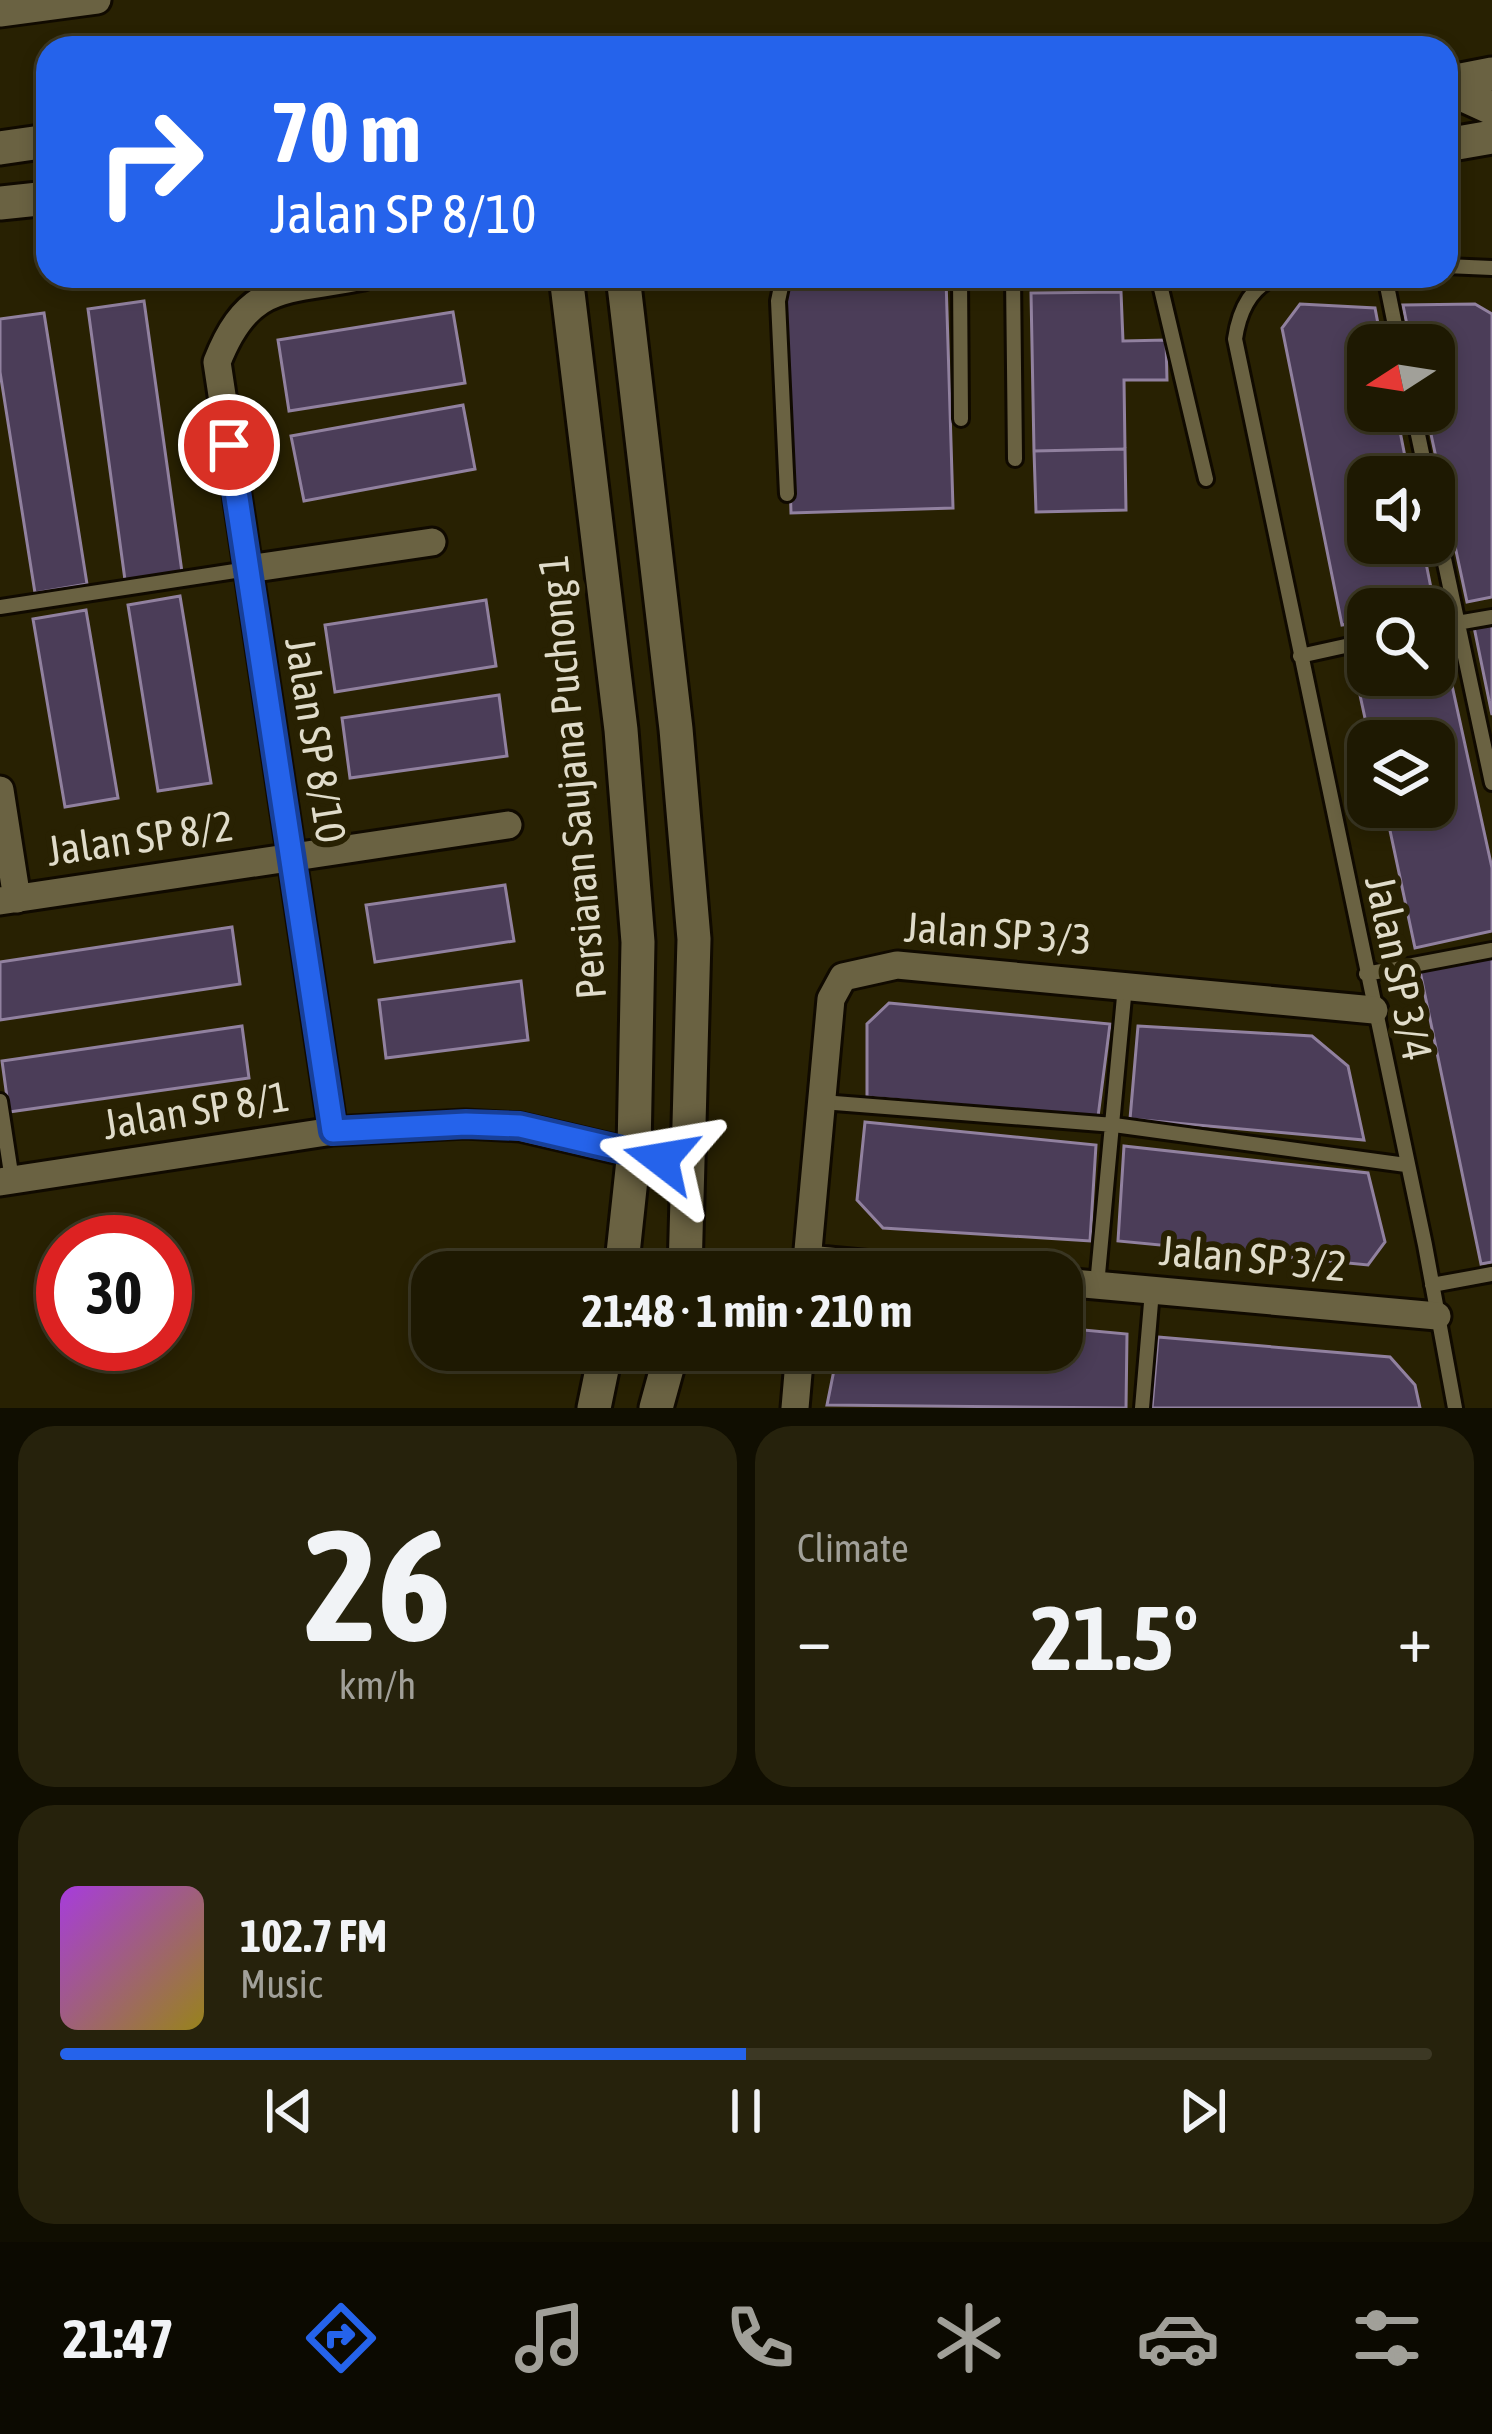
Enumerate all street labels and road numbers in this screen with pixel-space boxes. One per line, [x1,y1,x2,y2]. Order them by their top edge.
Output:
street label: Persiaran Saujana Puchong 1 [529,553,615,1001]
street label: Jalan SP 8/10 [276,634,356,846]
street label: Jalan SP 8/2 [44,801,236,875]
street label: Jalan SP 3/4 [1356,871,1442,1065]
street label: Jalan SP 3/3 [903,903,1093,963]
street label: Jalan SP 8/1 [100,1072,292,1148]
street label: Jalan SP 3/2 [1158,1226,1348,1290]

